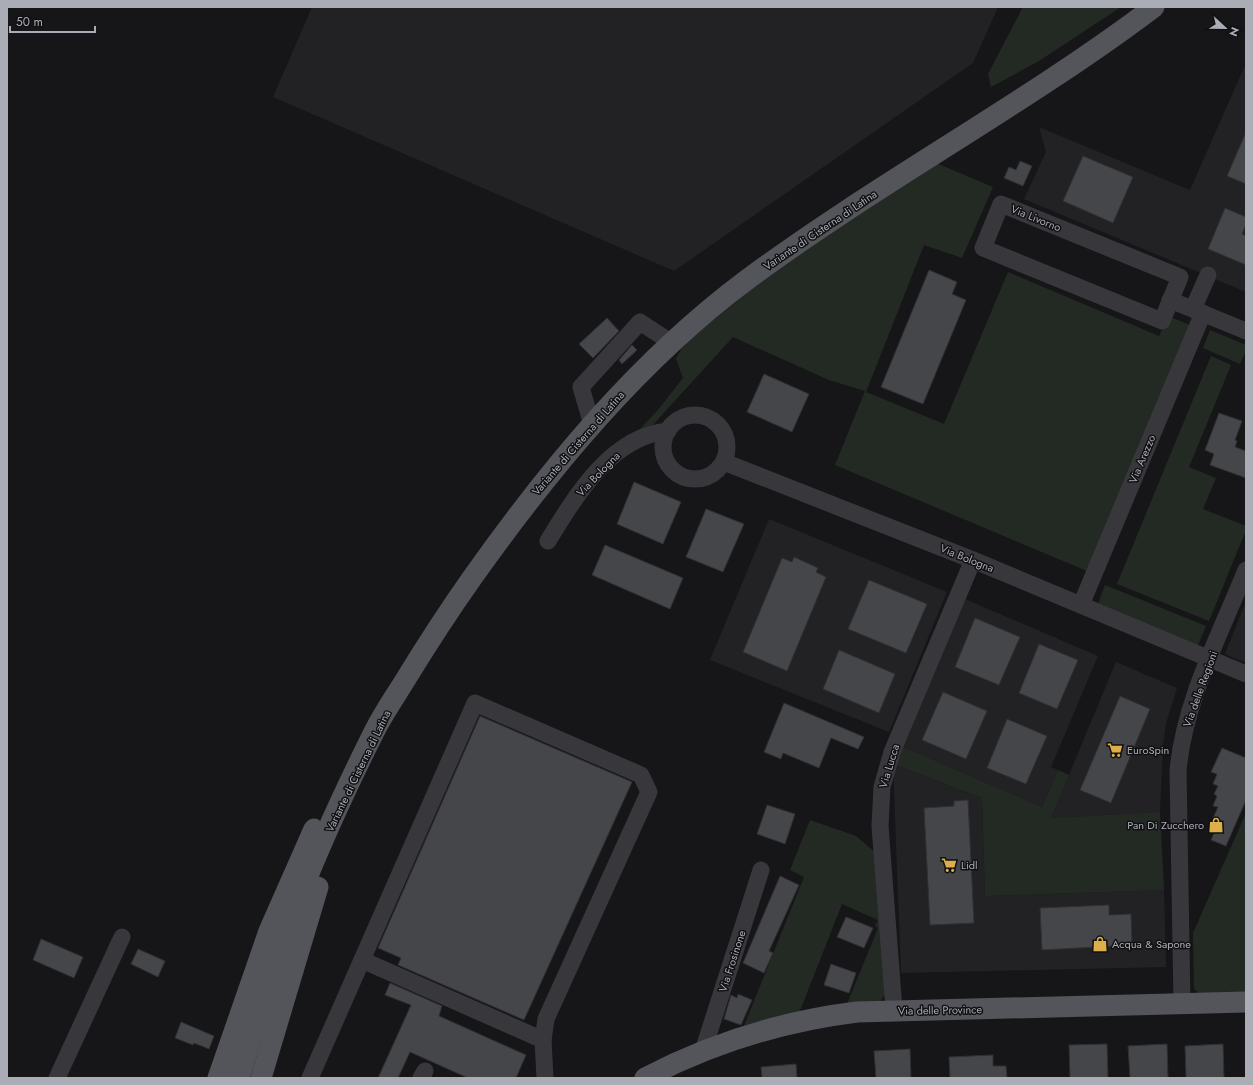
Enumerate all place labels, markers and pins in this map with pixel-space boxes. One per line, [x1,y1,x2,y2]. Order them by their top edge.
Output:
supermarket icon: EuroSpin [1106,741,1124,759]
place label: EuroSpin [1127,742,1169,758]
shop icon: Pan Di Zucchero [1207,816,1225,834]
place label: Pan Di Zucchero [1127,817,1204,833]
supermarket icon: Lidl [940,856,958,874]
place label: Lidl [961,857,978,873]
shop icon: Acqua & Sapone [1091,935,1109,953]
place label: Acqua & Sapone [1112,936,1191,952]

